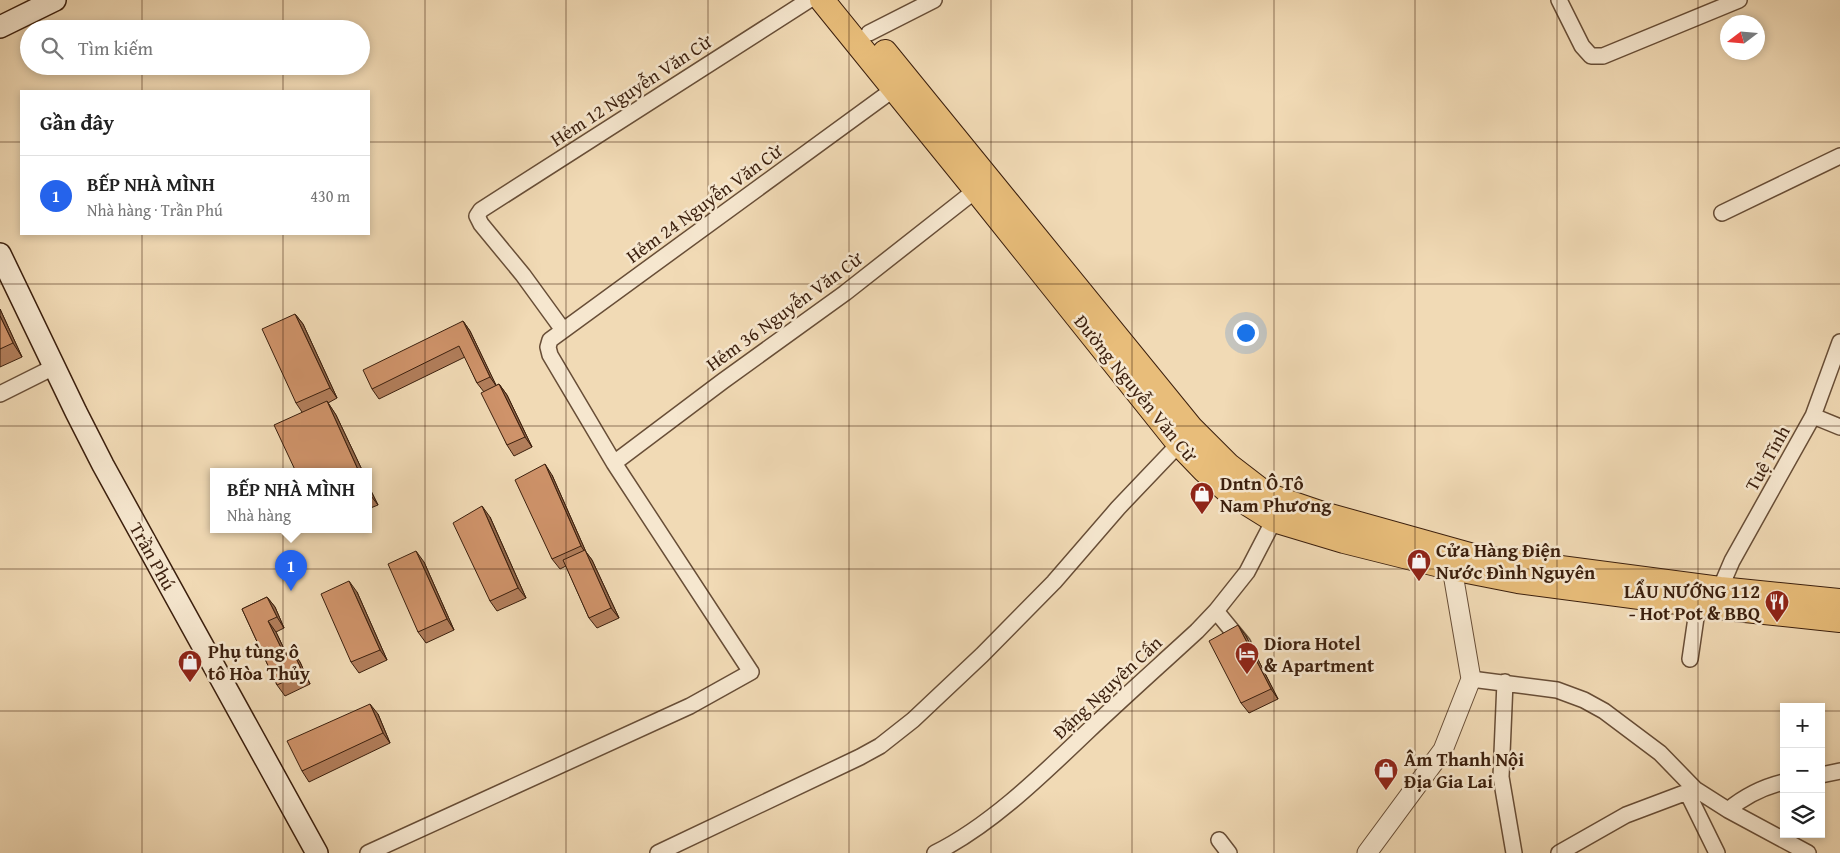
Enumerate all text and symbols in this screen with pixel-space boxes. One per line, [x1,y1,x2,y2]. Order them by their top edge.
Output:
north arrow [1720,15,1765,60]
search box [20,20,370,75]
street label: Hẻm 12 Nguyễn Văn Cừ [545,27,718,153]
icon: search [38,34,66,62]
text: Tìm kiếm [78,34,153,62]
text: Gần đây [40,107,114,138]
street label: Hẻm 24 Nguyễn Văn Cừ [620,136,789,270]
text: BẾP NHÀ MÌNH [87,170,215,198]
text: 1 [52,184,60,208]
text: 430 m [310,184,350,208]
text: Nhà hàng · Trần Phú [87,198,223,222]
street label: Hẻm 36 Nguyễn Văn Cừ [700,244,869,378]
street label: Đường Nguyễn Văn Cừ [1068,308,1205,468]
your location [1233,320,1259,346]
street label: Tuệ Tĩnh [1737,420,1797,496]
popup [210,468,372,533]
place label: Dntn Ô Tô Nam Phương [1220,469,1332,519]
text: BẾP NHÀ MÌNH [227,475,355,503]
shop icon: Dntn Ô Tô Nam Phương [1189,481,1215,515]
text: Nhà hàng [227,503,291,527]
street label: Trần Phú [123,517,183,596]
place label: Cửa Hàng Điện Nước Đình Nguyên [1436,536,1596,586]
shop icon: Cửa Hàng Điện Nước Đình Nguyên [1406,548,1432,582]
pin: 1 [275,550,307,591]
place label: LẨU NƯỚNG 112 - Hot Pot & BBQ [1624,577,1762,627]
restaurant icon: LẨU NƯỚNG 112 - Hot Pot & BBQ [1764,589,1790,623]
street label: Đặng Nguyên Cẩn [1046,629,1168,745]
place label: Diora Hotel & Apartment [1264,629,1375,679]
place label: Phụ tùng ô tô Hòa Thủy [208,637,310,687]
hotel icon: Diora Hotel & Apartment [1234,641,1260,675]
shop icon: Phụ tùng ô tô Hòa Thủy [177,649,203,683]
map controls [1780,703,1825,838]
button: + [1780,703,1825,748]
place label: Âm Thanh Nội Địa Gia Lai [1404,745,1524,795]
button: − [1780,748,1825,793]
shop icon: Âm Thanh Nội Địa Gia Lai [1373,757,1399,791]
button: layers [1780,793,1825,838]

